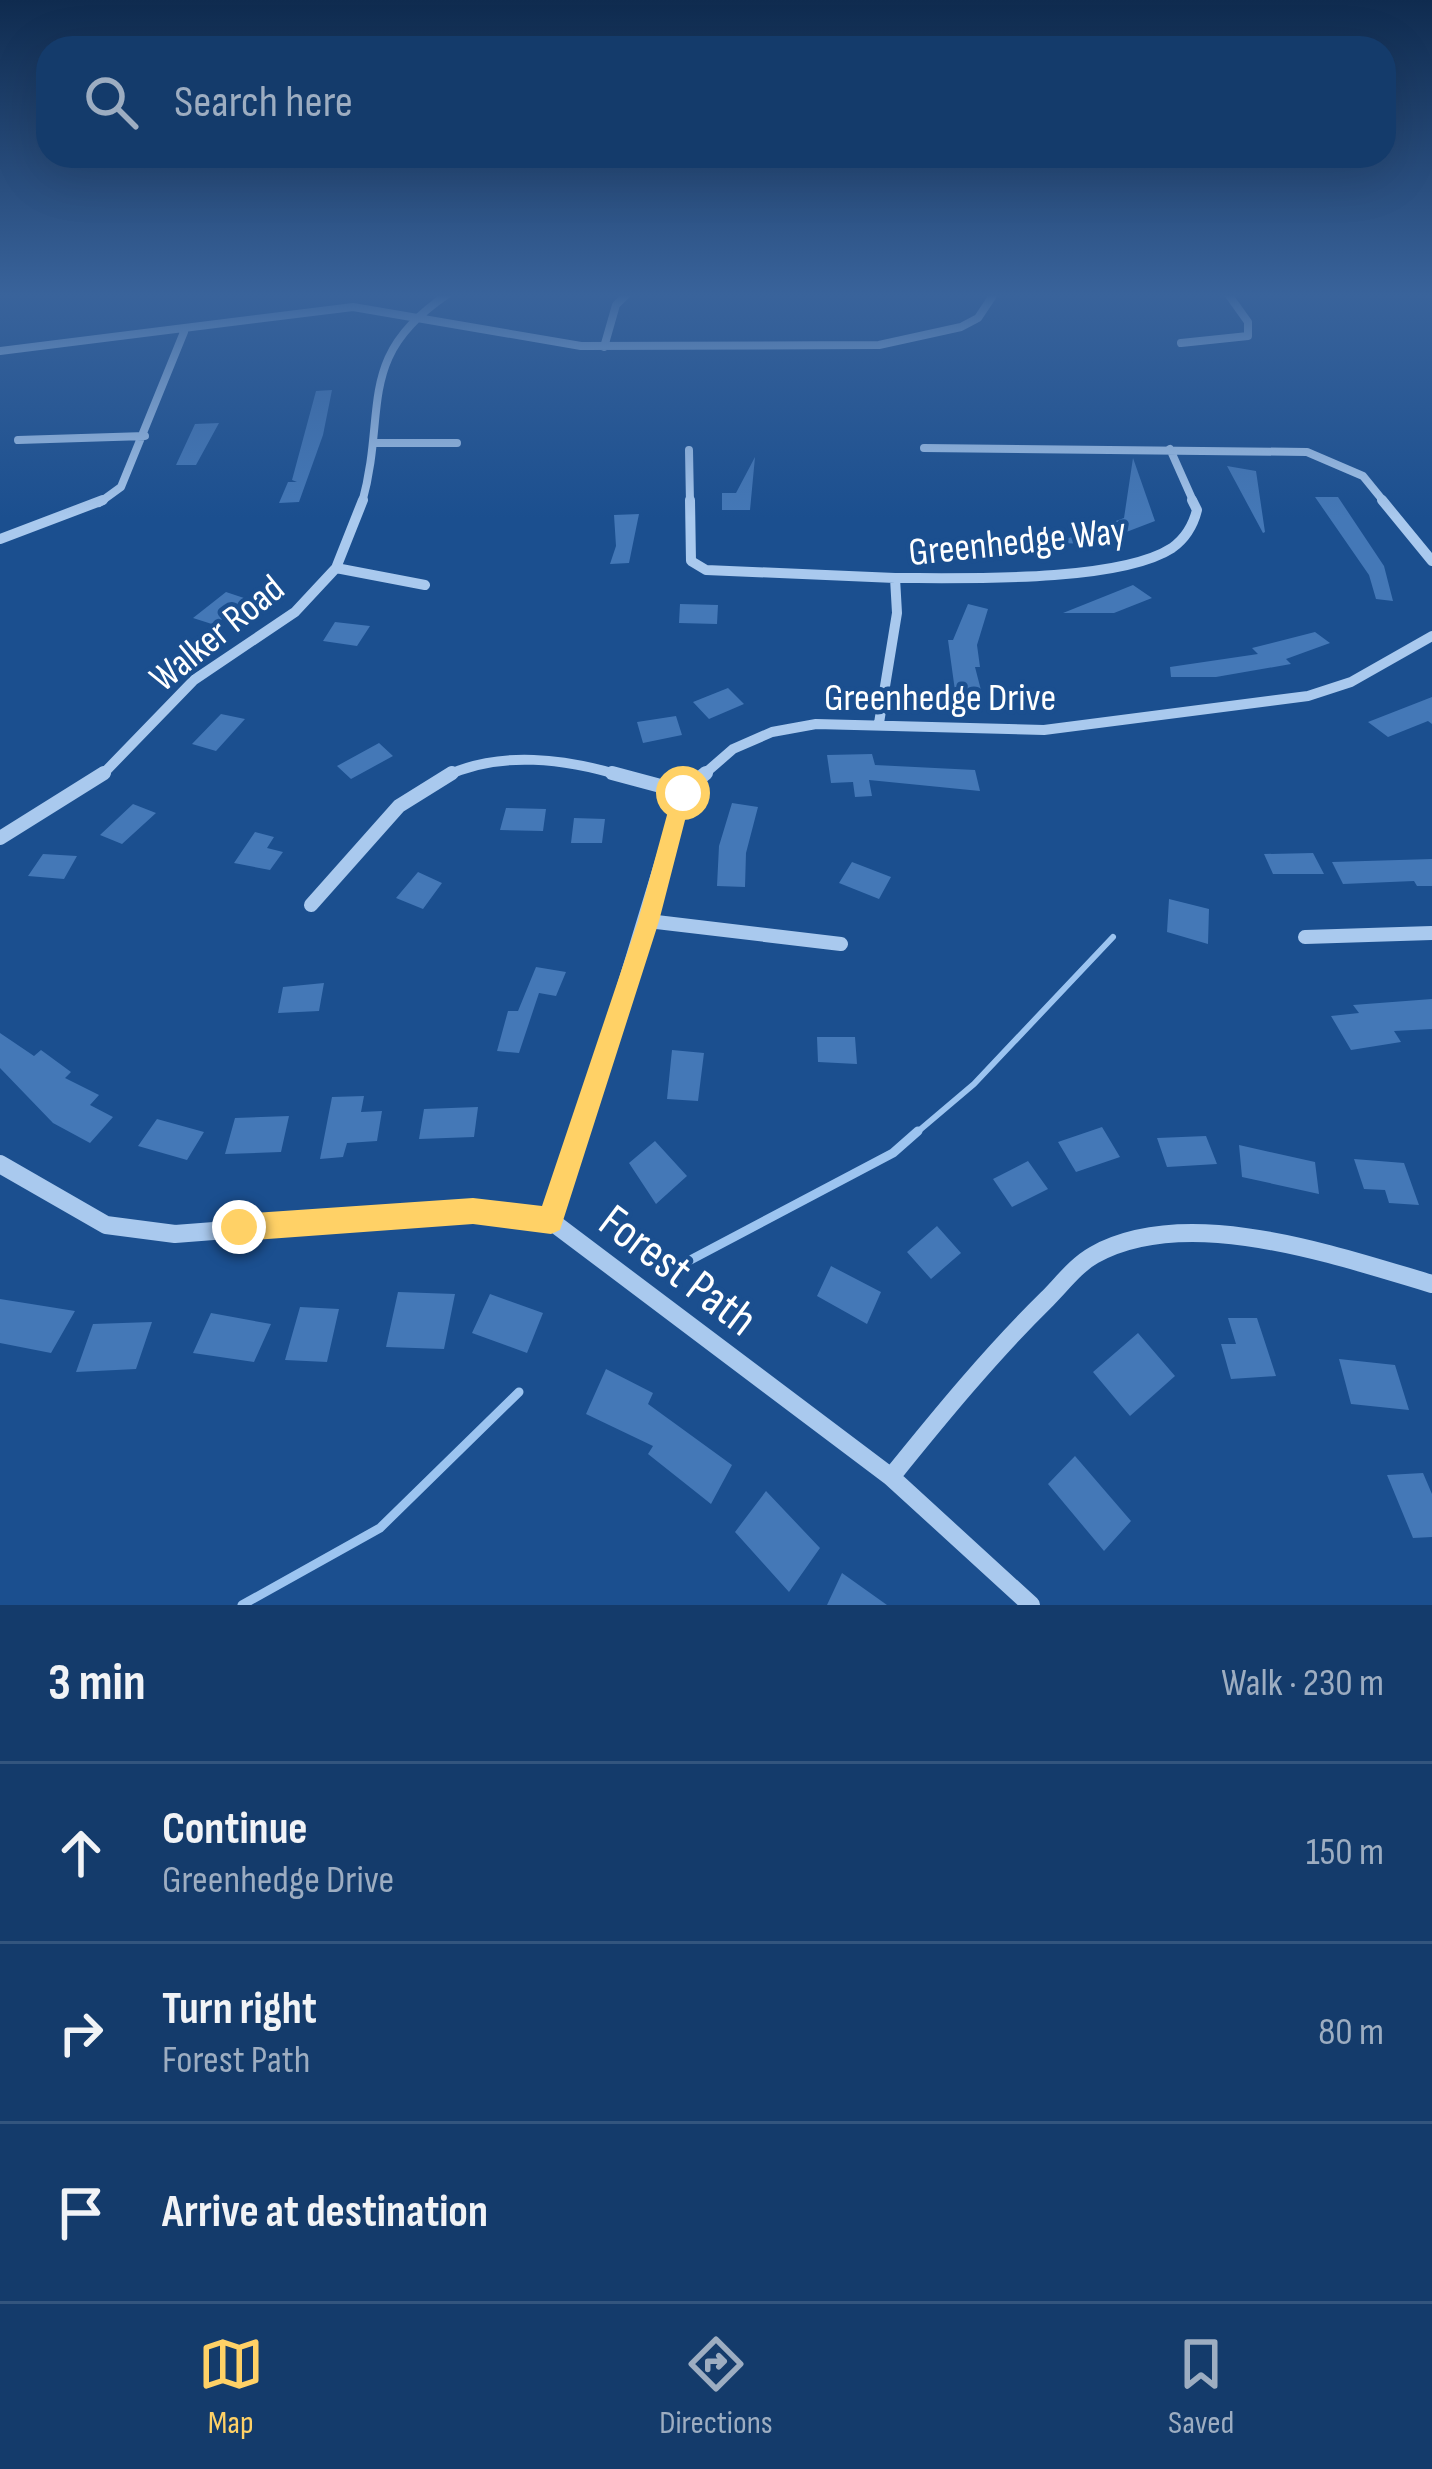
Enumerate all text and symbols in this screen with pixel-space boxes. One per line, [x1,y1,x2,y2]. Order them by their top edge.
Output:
search box [36,36,1396,168]
icon: search [78,69,144,135]
text: Search here [174,75,353,130]
street label: Greenhedge Way [906,508,1128,577]
street label: Walker Road [141,566,294,702]
street label: Greenhedge Drive [824,675,1056,722]
route start [656,766,710,820]
street label: Forest Path [587,1193,768,1349]
route end [212,1200,266,1254]
text: 3 min [48,1653,146,1714]
text: Walk · 230 m [1221,1660,1384,1707]
text: Continue [162,1802,308,1857]
icon: ahead [48,1820,114,1886]
text: 150 m [1306,1829,1384,1876]
text: Greenhedge Drive [162,1857,394,1904]
text: Turn right [162,1982,317,2037]
icon: right [48,2000,114,2066]
text: 80 m [1318,2009,1384,2056]
text: Forest Path [162,2037,310,2084]
icon: arrive [48,2180,114,2246]
text: Arrive at destination [162,2185,488,2240]
tab: Map [198,2331,264,2443]
tab: Directions [659,2331,773,2443]
tab: Saved [1168,2331,1234,2443]

